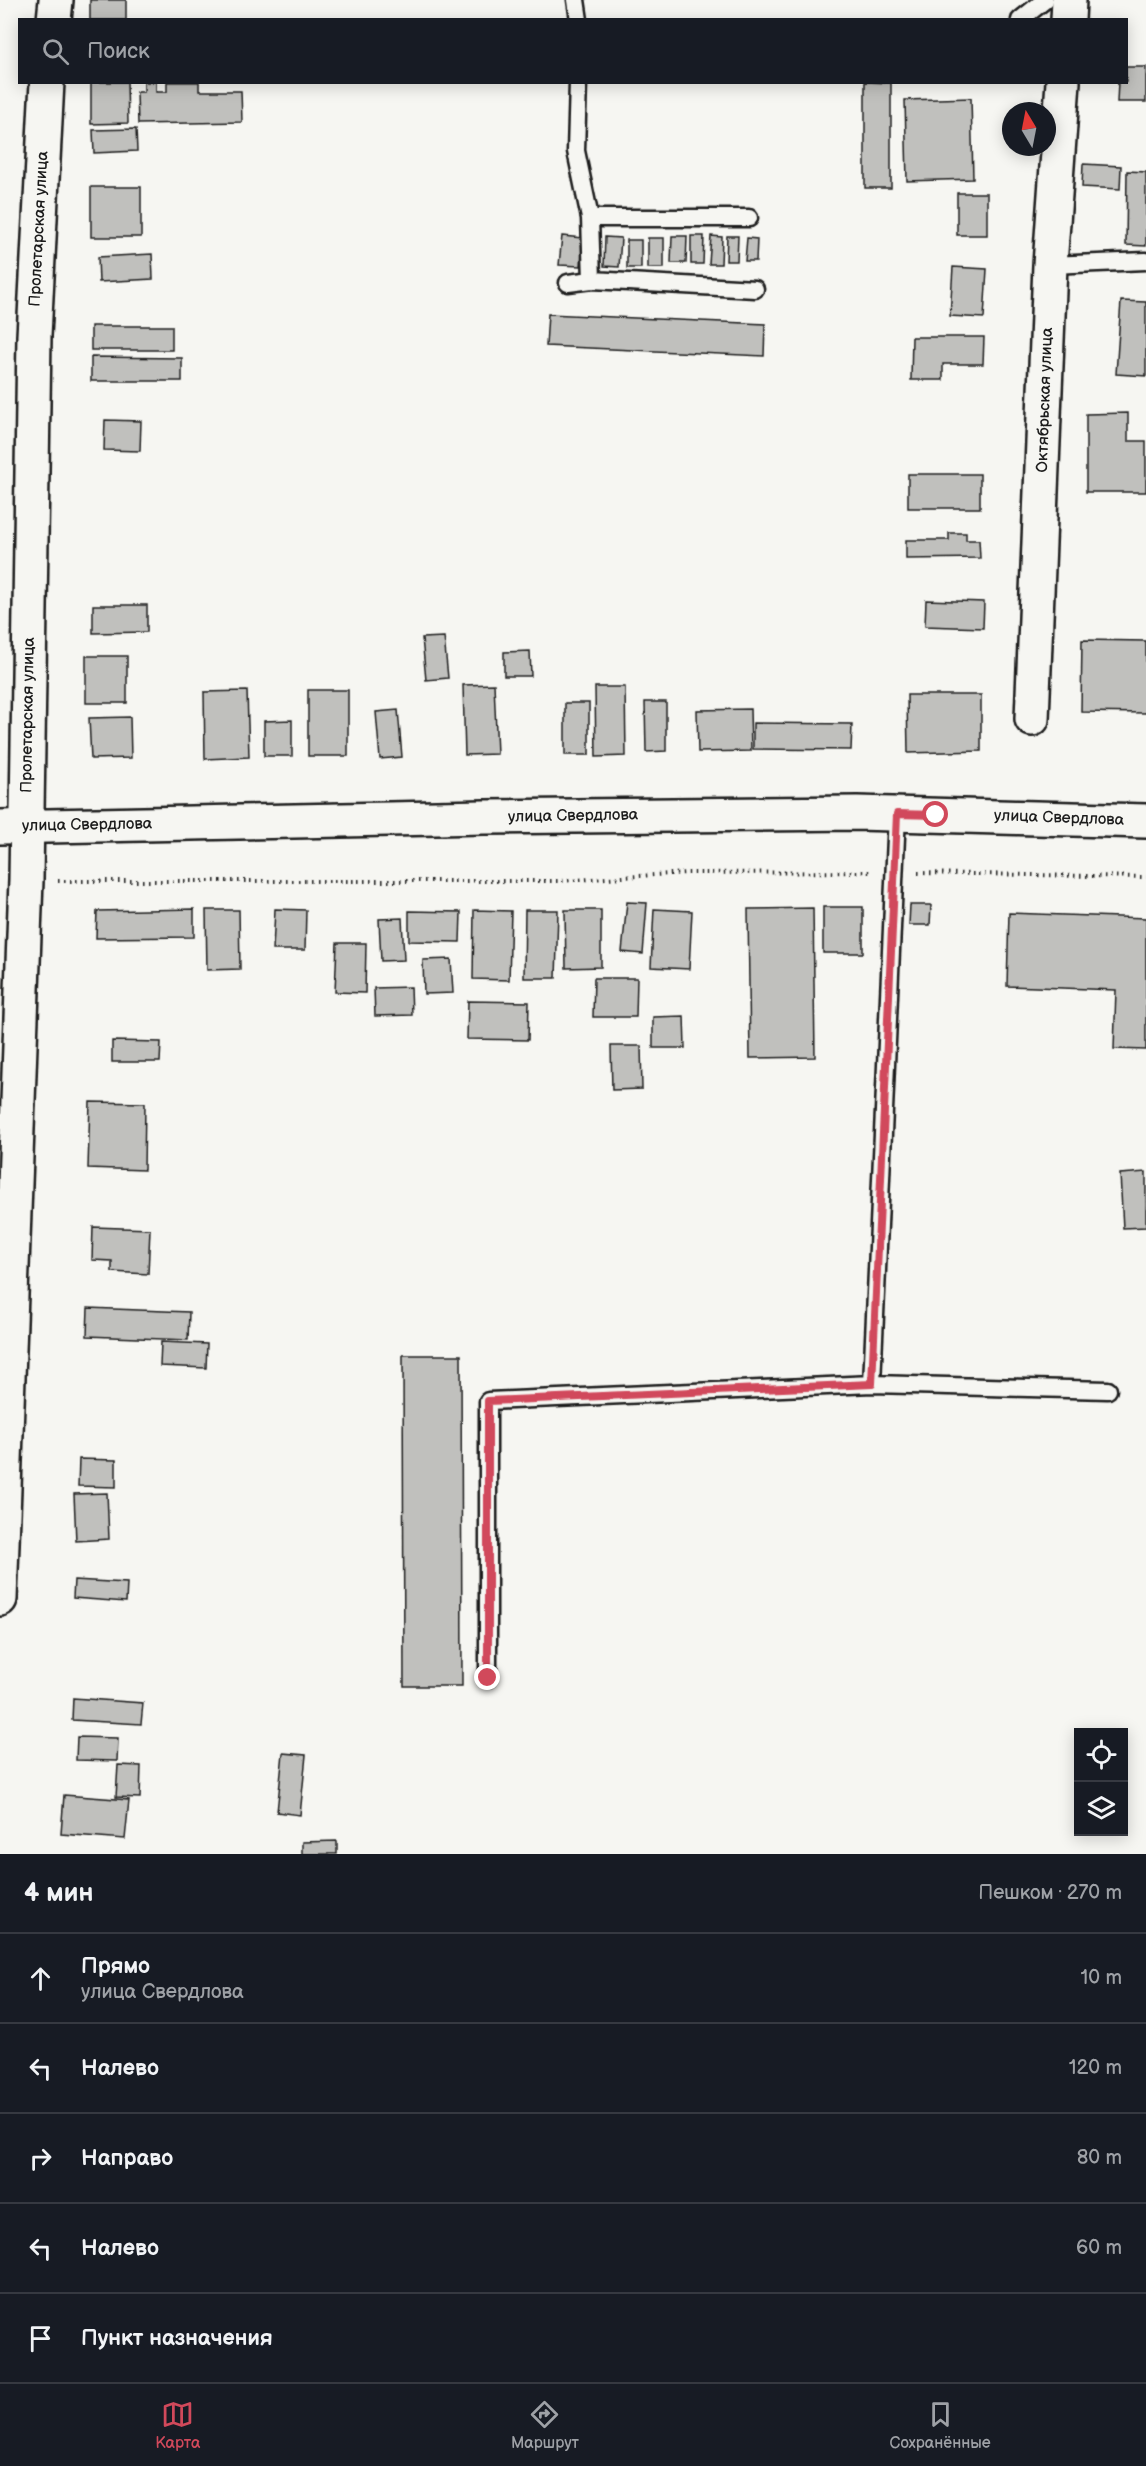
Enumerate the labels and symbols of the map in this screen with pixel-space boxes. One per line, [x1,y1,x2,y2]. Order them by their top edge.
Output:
north arrow [1002,102,1056,156]
street label: Пролетарская улица [25,150,53,307]
street label: Октябрьская улица [1033,327,1057,473]
street label: Пролетарская улица [17,636,39,793]
route start [922,801,948,827]
street label: улица Свердлова [508,805,639,827]
street label: улица Свердлова [994,806,1125,830]
street label: улица Свердлова [22,814,153,836]
route end [474,1664,500,1690]

